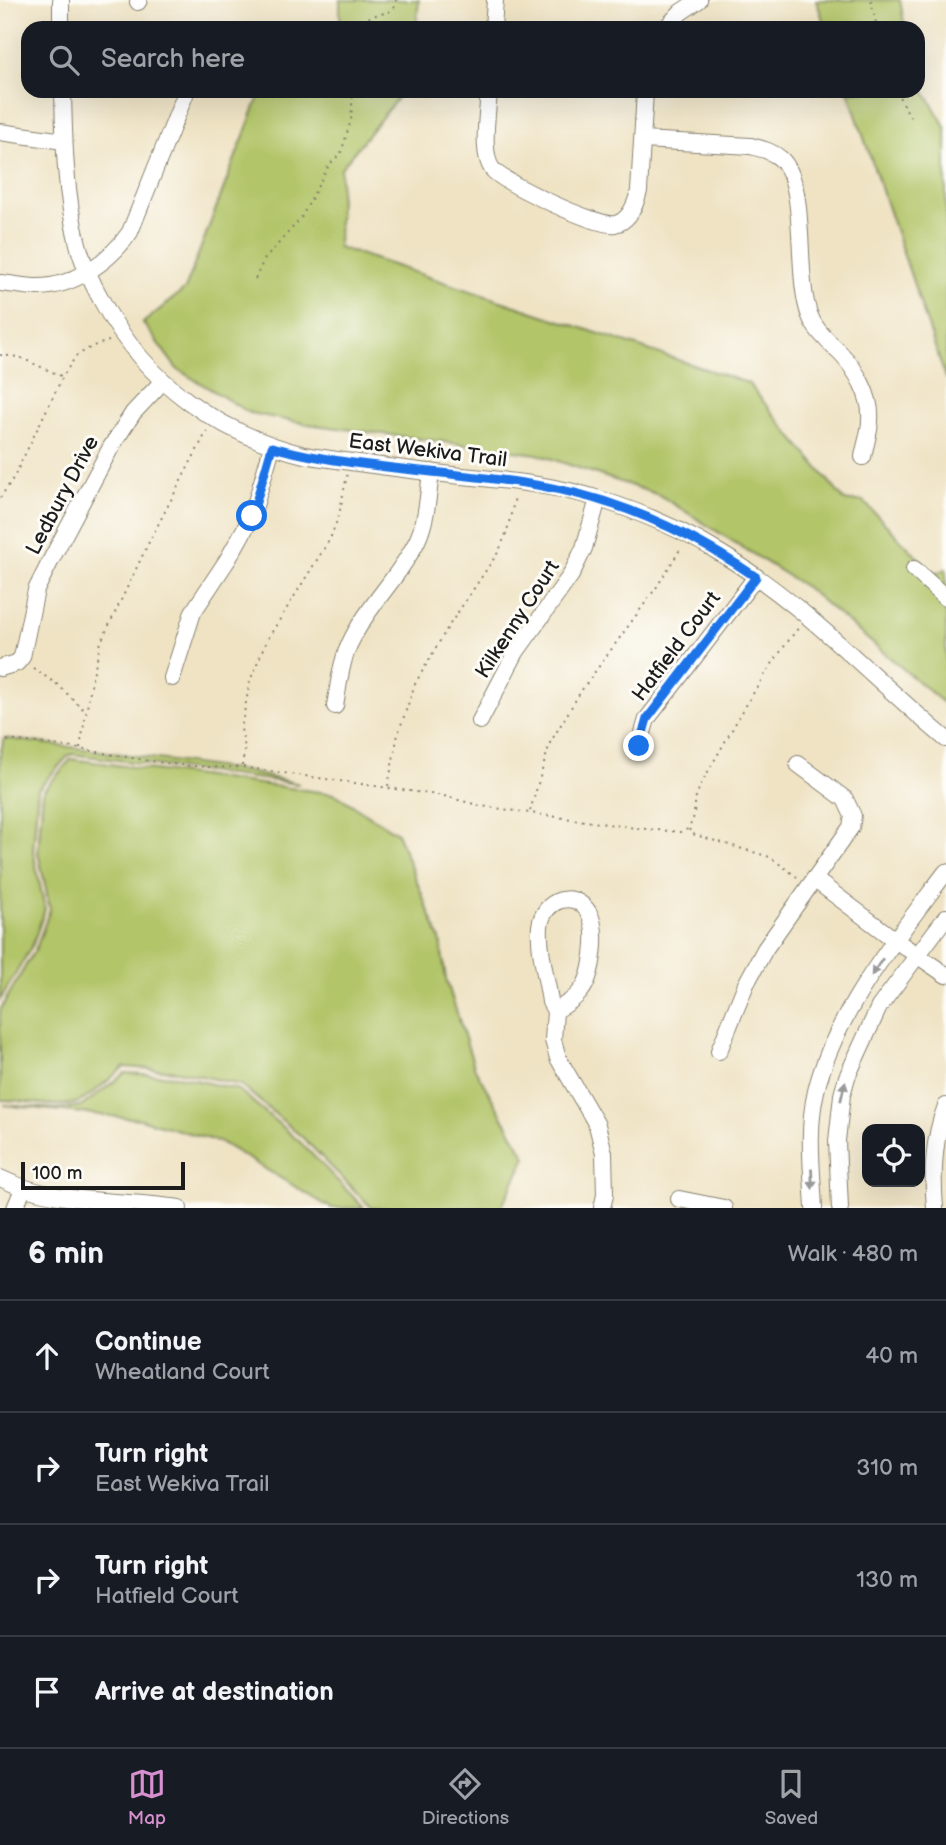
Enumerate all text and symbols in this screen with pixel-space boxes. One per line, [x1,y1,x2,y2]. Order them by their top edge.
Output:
search box [21,21,925,98]
icon: search [45,41,83,79]
text: Search here [101,44,245,75]
street label: East Wekiva Trail [347,428,509,473]
street label: Ledbury Drive [21,432,104,559]
route start [236,500,267,531]
street label: Kilkenny Court [470,555,565,683]
street label: Hatfield Court [627,586,726,706]
route end [623,730,654,761]
one-way arrow [871,957,884,976]
one-way arrow [838,1080,849,1102]
map controls [862,1124,925,1187]
button: locate [862,1124,925,1187]
scale bar [21,1159,186,1191]
text: 100 m [32,1162,83,1185]
one-way arrow [807,1168,818,1190]
text: 6 min [28,1236,104,1272]
text: Walk · 480 m [788,1240,918,1268]
text: Continue [95,1327,202,1358]
icon: ahead [28,1337,66,1375]
text: 40 m [865,1342,918,1370]
text: Wheatland Court [95,1358,270,1386]
text: Turn right [95,1439,208,1470]
icon: right [28,1449,66,1487]
text: 310 m [856,1454,918,1482]
text: East Wekiva Trail [95,1470,269,1498]
text: Turn right [95,1551,208,1582]
icon: right [28,1561,66,1599]
text: 130 m [856,1566,918,1594]
text: Hatfield Court [95,1582,239,1610]
icon: arrive [28,1673,66,1711]
text: Arrive at destination [95,1677,334,1708]
tab: Map [128,1765,166,1830]
tab: Directions [422,1765,509,1830]
tab: Saved [765,1765,818,1830]

